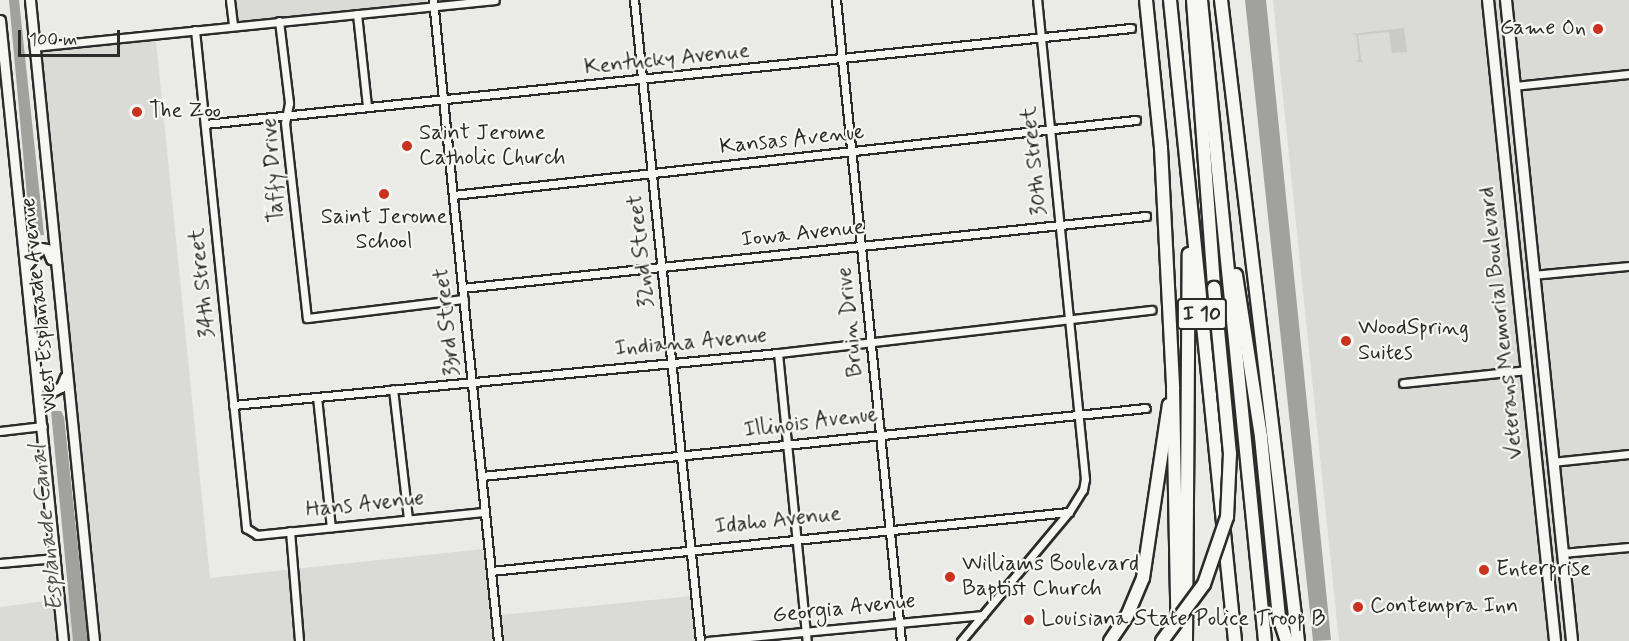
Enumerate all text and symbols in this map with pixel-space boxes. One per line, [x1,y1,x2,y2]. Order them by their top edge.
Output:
place label: Game On [1498,16,1586,42]
scale bar [21,18,123,56]
marker: Game On [1591,22,1605,36]
text: 100 m [29,28,77,52]
street label: Kentucky Avenue [583,38,751,82]
place label: The Zoo [149,99,223,125]
marker: The Zoo [130,105,144,119]
street label: 30th Street [1016,105,1054,217]
street label: Taffy Drive [257,117,291,223]
street label: Kansas Avenue [719,119,865,161]
place label: Saint Jerome Catholic Church [419,120,571,172]
marker: Saint Jerome Catholic Church [400,139,414,153]
street label: Veterans Memorial Boulevard [1474,184,1530,462]
marker: Saint Jerome School [377,187,391,201]
street label: 32nd Street [623,194,661,308]
street label: West Esplanade Avenue [15,195,65,415]
place label: Saint Jerome School [321,204,447,255]
street label: Iowa Avenue [740,214,866,254]
street label: 34th Street [184,227,222,339]
street label: Bruin Drive [832,266,870,378]
street label: 33rd Street [429,267,467,377]
road number: I 10 [1176,296,1228,332]
place label: WoodSpring Suites [1358,315,1469,366]
street label: Indiana Avenue [612,323,770,363]
marker: WoodSpring Suites [1339,334,1353,348]
street label: Illinois Avenue [740,401,882,445]
water label: Esplanade Canal [24,444,70,612]
street label: Hans Avenue [303,486,427,524]
street label: Idaho Avenue [714,501,842,541]
place label: Williams Boulevard Baptist Church [962,551,1137,602]
place label: Enterprise [1496,557,1591,583]
marker: Enterprise [1477,563,1491,577]
marker: Williams Boulevard Baptist Church [943,570,957,584]
street label: Georgia Avenue [770,588,918,630]
place label: Contempra Inn [1370,594,1518,620]
marker: Contempra Inn [1351,600,1365,614]
place label: Louisiana State Police Troop B [1041,607,1318,633]
marker: Louisiana State Police Troop B [1022,613,1036,627]

